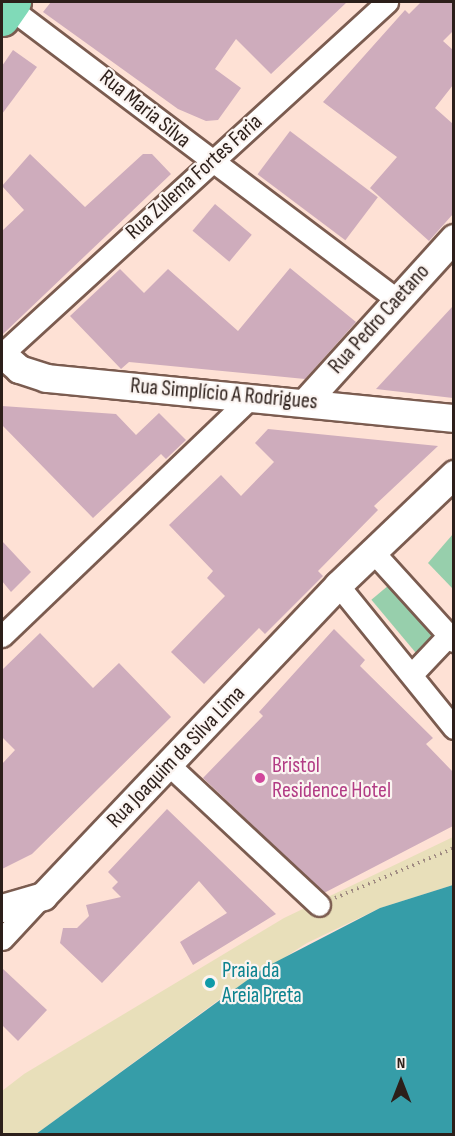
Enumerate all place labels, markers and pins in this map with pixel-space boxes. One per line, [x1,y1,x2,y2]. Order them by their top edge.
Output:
place label: Bristol Residence Hotel [272,752,391,804]
marker: Bristol Residence Hotel [253,771,267,785]
place label: Praia da Areia Preta [222,957,302,1008]
marker: Praia da Areia Preta [203,976,217,990]

